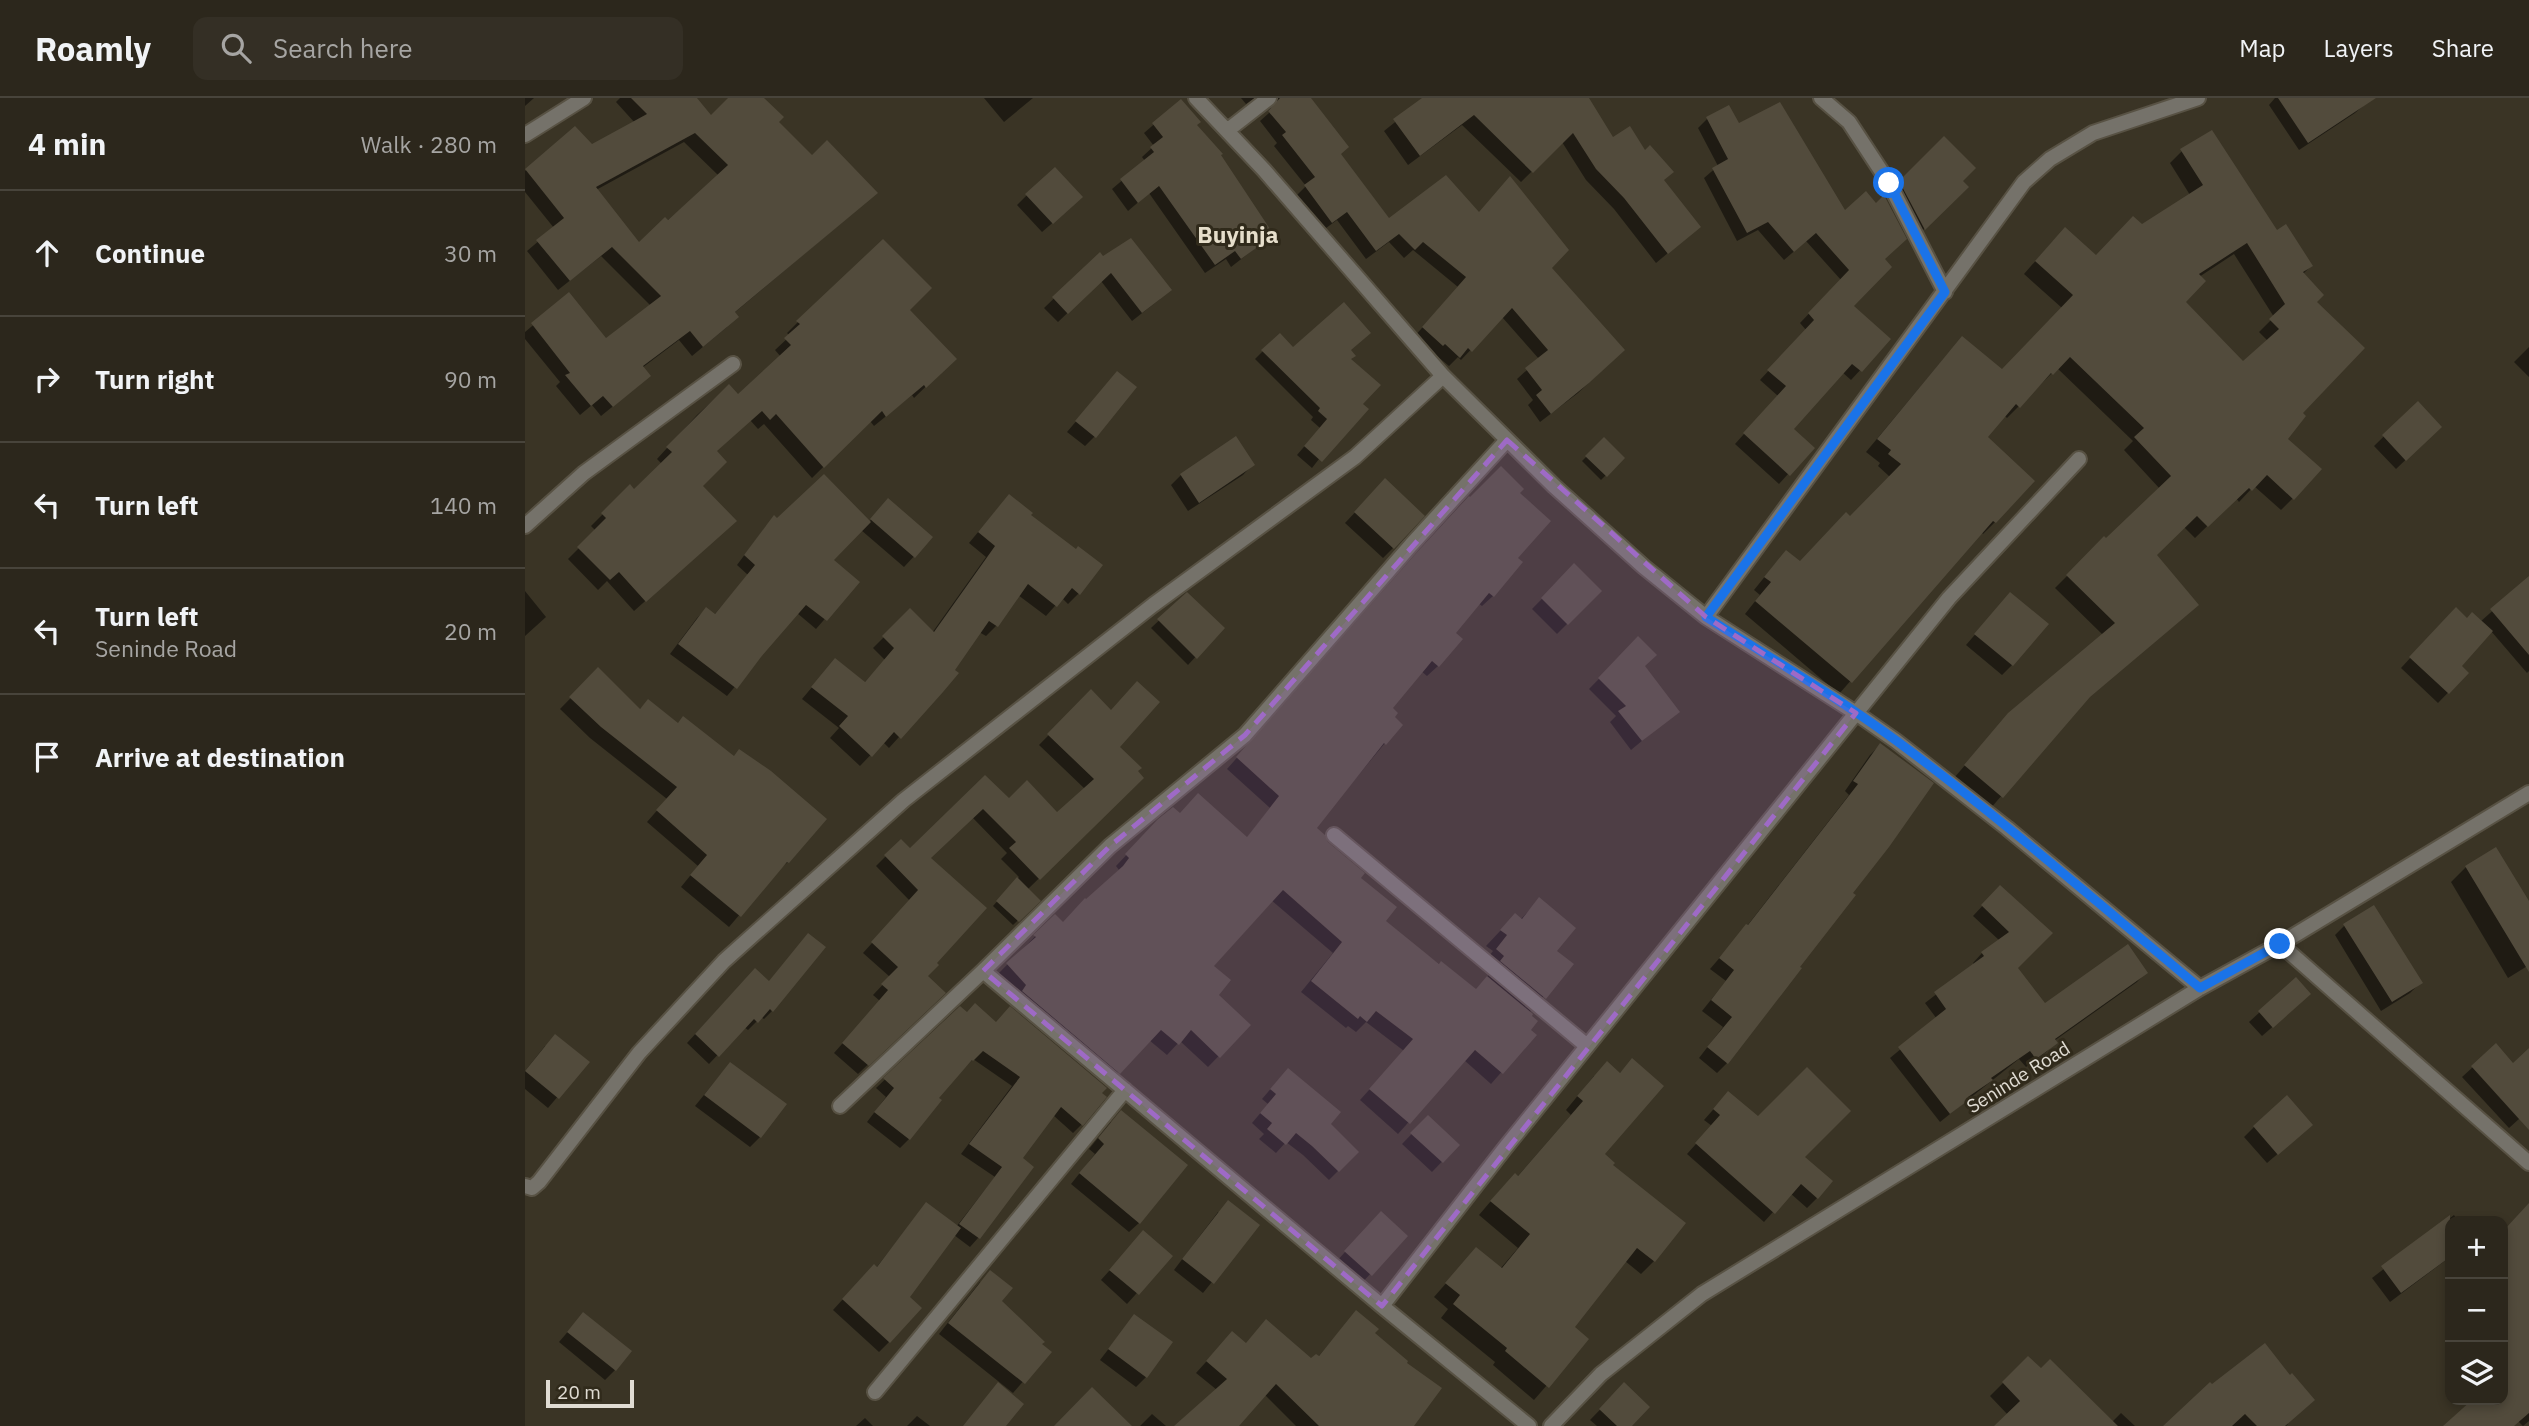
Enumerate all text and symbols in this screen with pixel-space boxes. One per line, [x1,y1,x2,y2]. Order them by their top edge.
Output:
search box [193,17,683,80]
text: Roamly [35,27,151,70]
icon: search [217,29,255,67]
text: Search here [273,31,412,65]
text: Map [2239,32,2286,64]
text: Layers [2324,32,2394,64]
text: Share [2432,32,2494,64]
text: 4 min [28,124,106,163]
text: Walk · 280 m [361,129,497,159]
route start [1873,167,1904,198]
district label: Buyinja [1197,219,1279,249]
icon: ahead [28,234,66,272]
text: Continue [95,236,205,270]
text: 30 m [444,238,497,268]
icon: right [28,360,66,398]
text: Turn right [95,362,214,396]
text: 90 m [444,364,497,394]
icon: left [28,486,66,524]
text: Turn left [95,488,198,522]
text: 140 m [430,490,497,520]
text: Turn left [95,599,198,633]
icon: left [28,612,66,650]
text: 20 m [444,616,497,646]
text: Seninde Road [95,633,237,663]
icon: arrive [28,738,66,776]
text: Arrive at destination [95,740,345,774]
route end [2264,928,2295,959]
street label: Seninde Road [1962,1036,2074,1118]
map controls [2445,1216,2508,1405]
button: + [2445,1216,2508,1279]
button: − [2445,1279,2508,1342]
button: layers [2445,1342,2508,1405]
scale bar [546,1377,633,1409]
text: 20 m [557,1380,601,1404]

